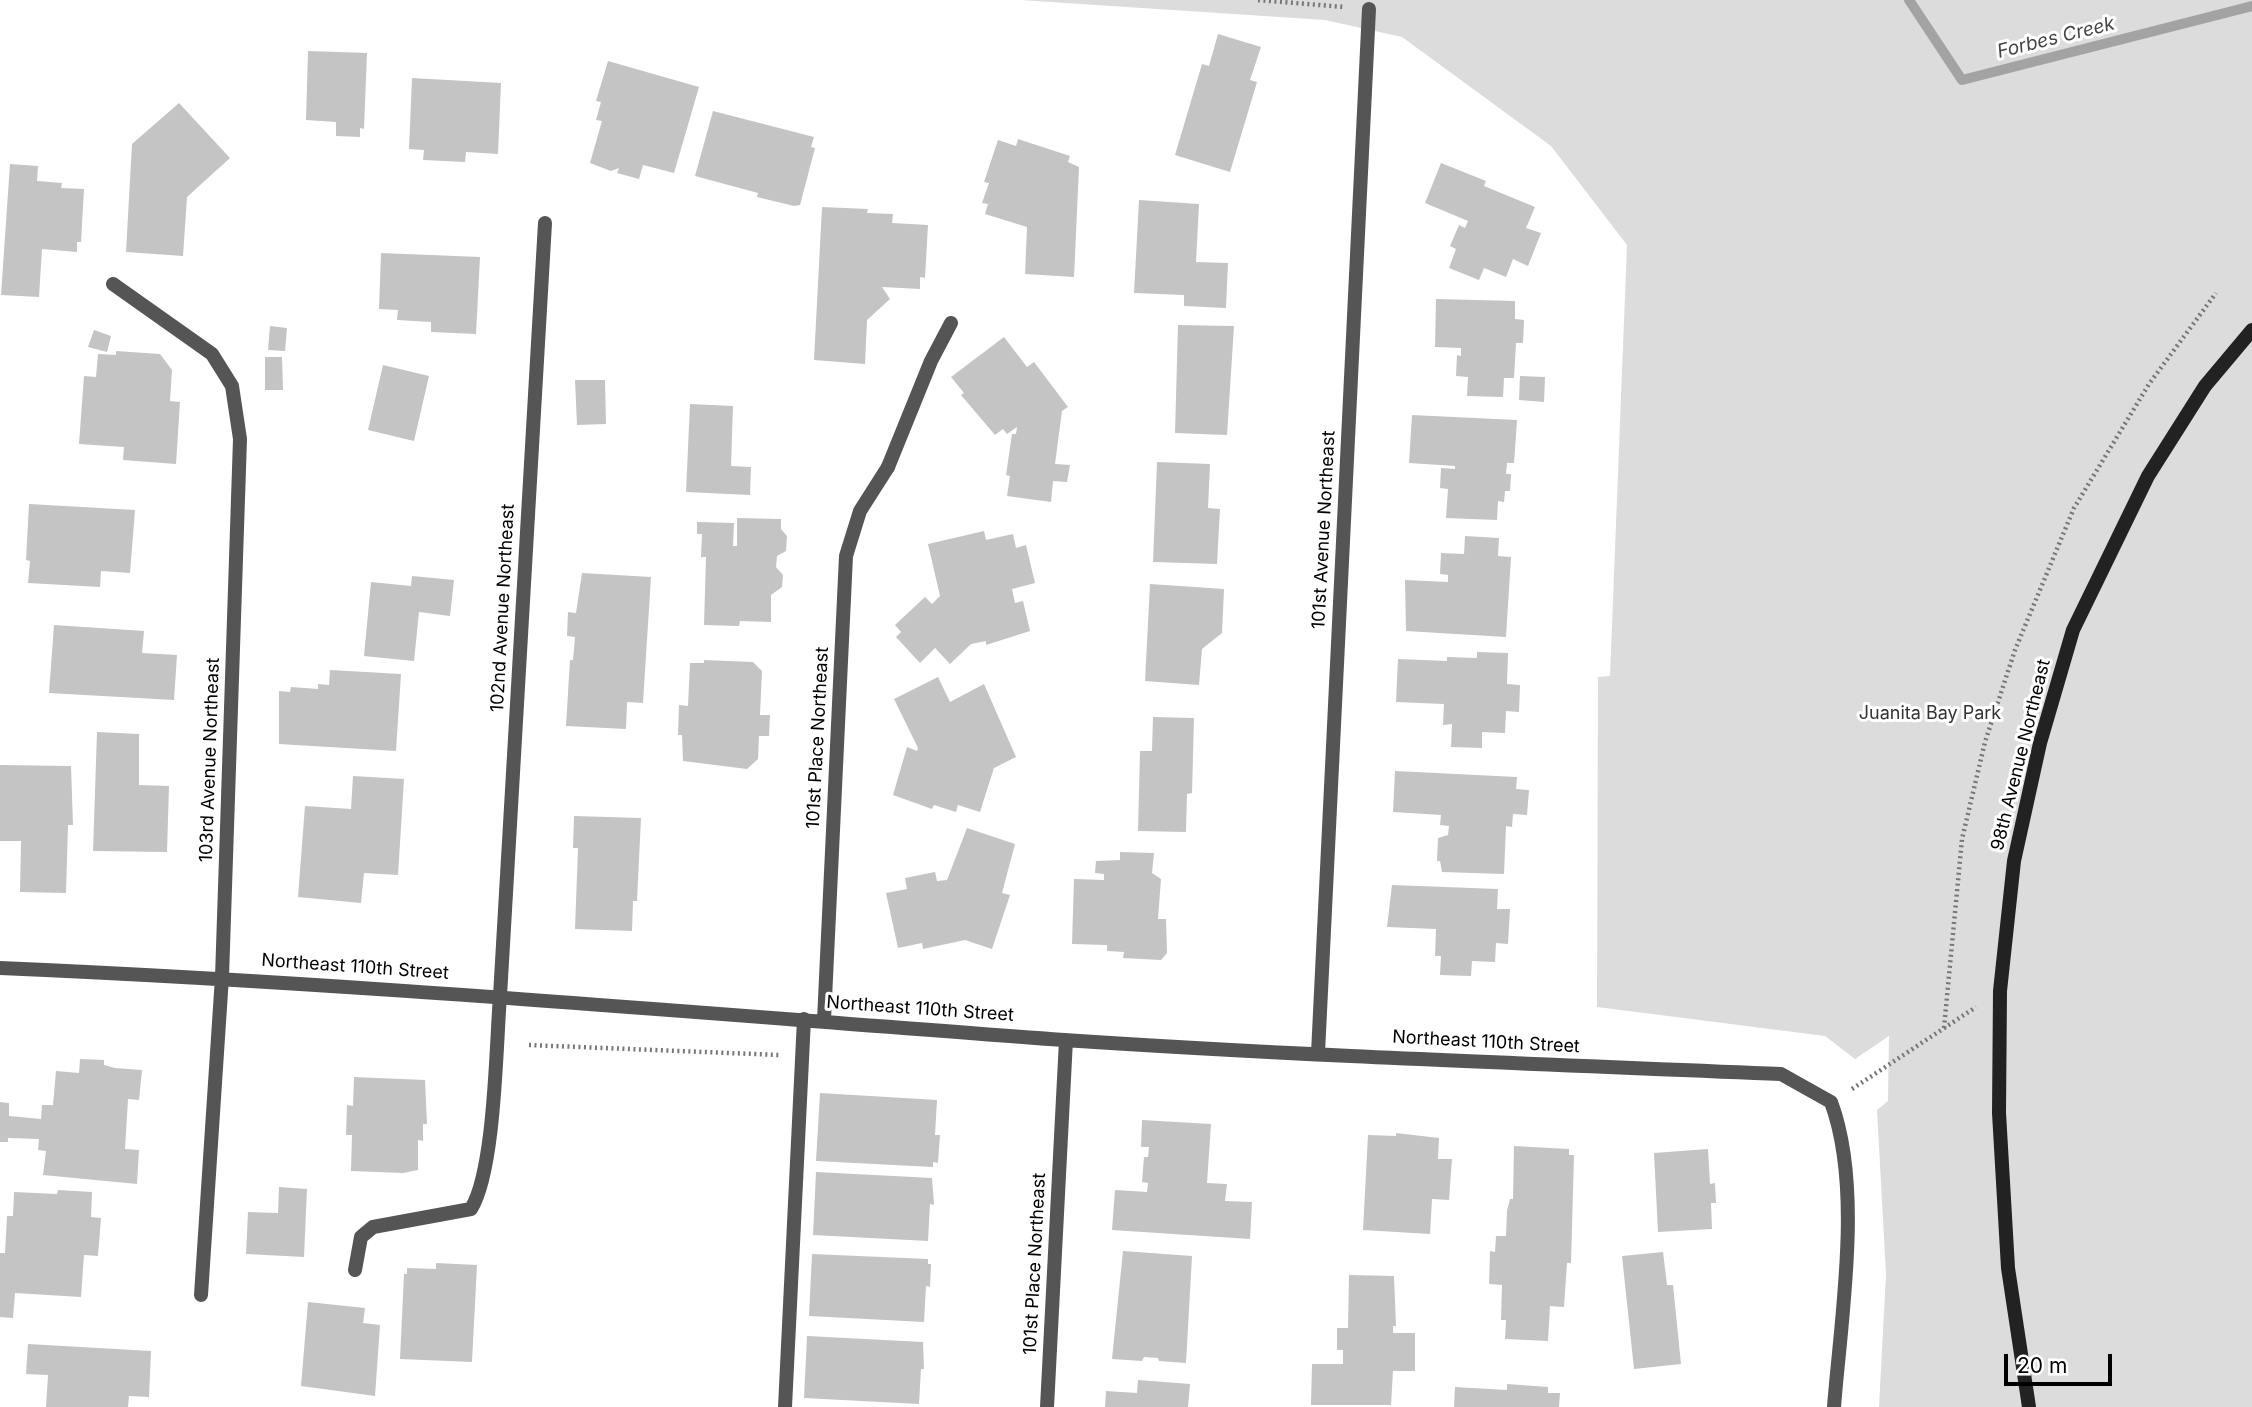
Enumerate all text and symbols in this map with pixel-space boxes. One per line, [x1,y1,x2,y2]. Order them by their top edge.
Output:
water label: Forbes Creek [1995,12,2117,64]
street label: 101st Avenue Northeast [1308,430,1340,630]
street label: 102nd Avenue Northeast [487,503,519,713]
street label: 101st Place Northeast [802,646,834,830]
street label: 103rd Avenue Northeast [196,657,224,863]
street label: 98th Avenue Northeast [1987,657,2055,853]
park label: Juanita Bay Park [1859,703,2001,725]
street label: Northeast 110th Street [261,950,449,984]
street label: Northeast 110th Street [826,992,1014,1026]
street label: Northeast 110th Street [1392,1026,1580,1058]
street label: 101st Place Northeast [1019,1172,1051,1356]
scale bar [2007,1340,2116,1384]
text: 20 m [2017,1353,2067,1378]

